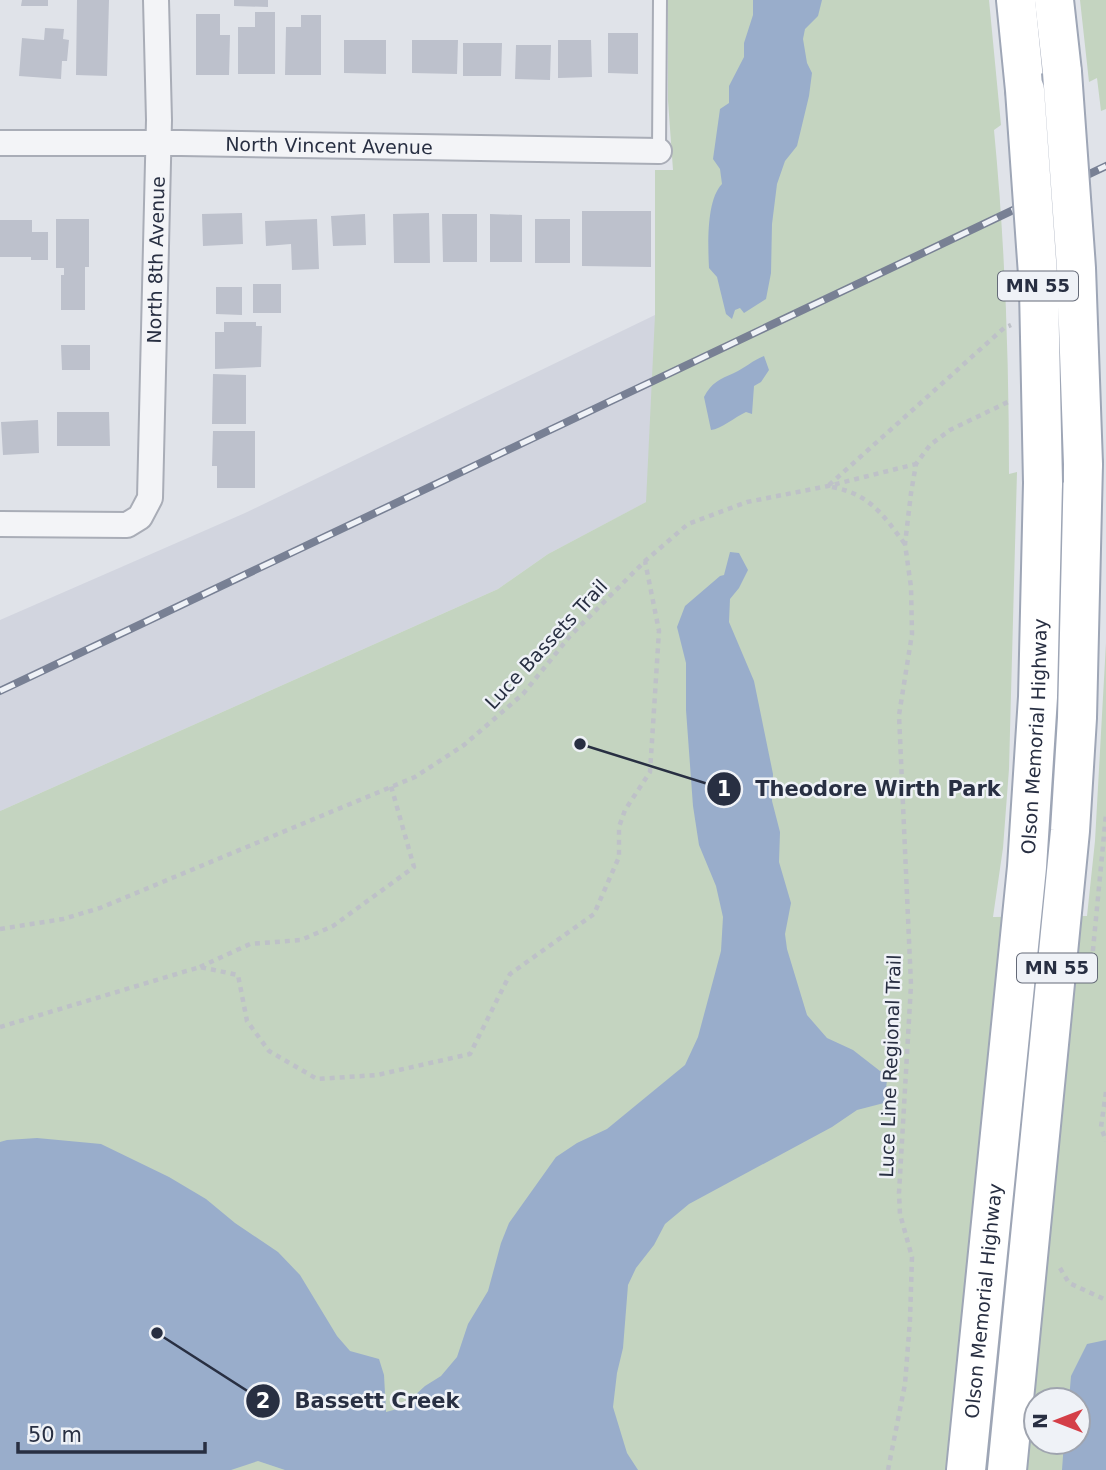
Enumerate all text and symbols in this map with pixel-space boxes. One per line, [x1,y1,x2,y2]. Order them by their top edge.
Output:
street label: North Vincent Avenue [225,133,433,158]
street label: North 8th Avenue [143,176,169,344]
road number: MN 55 [998,272,1078,300]
street label: Luce Bassets Trail [480,575,612,713]
street label: Olson Memorial Highway [1017,618,1051,855]
callout: Theodore Wirth Park [706,768,1015,810]
text: 1 [717,777,731,801]
text: Theodore Wirth Park [755,777,1002,801]
road number: MN 55 [1017,953,1097,982]
street label: Luce Line Regional Trail [875,954,905,1178]
street label: Olson Memorial Highway [960,1182,1006,1420]
callout: Bassett Creek [245,1380,473,1422]
north arrow [1022,1386,1092,1456]
text: 2 [256,1389,270,1413]
text: Bassett Creek [294,1389,461,1413]
scale bar [18,1410,205,1454]
text: N [1029,1413,1051,1429]
text: 50 m [28,1423,82,1447]

